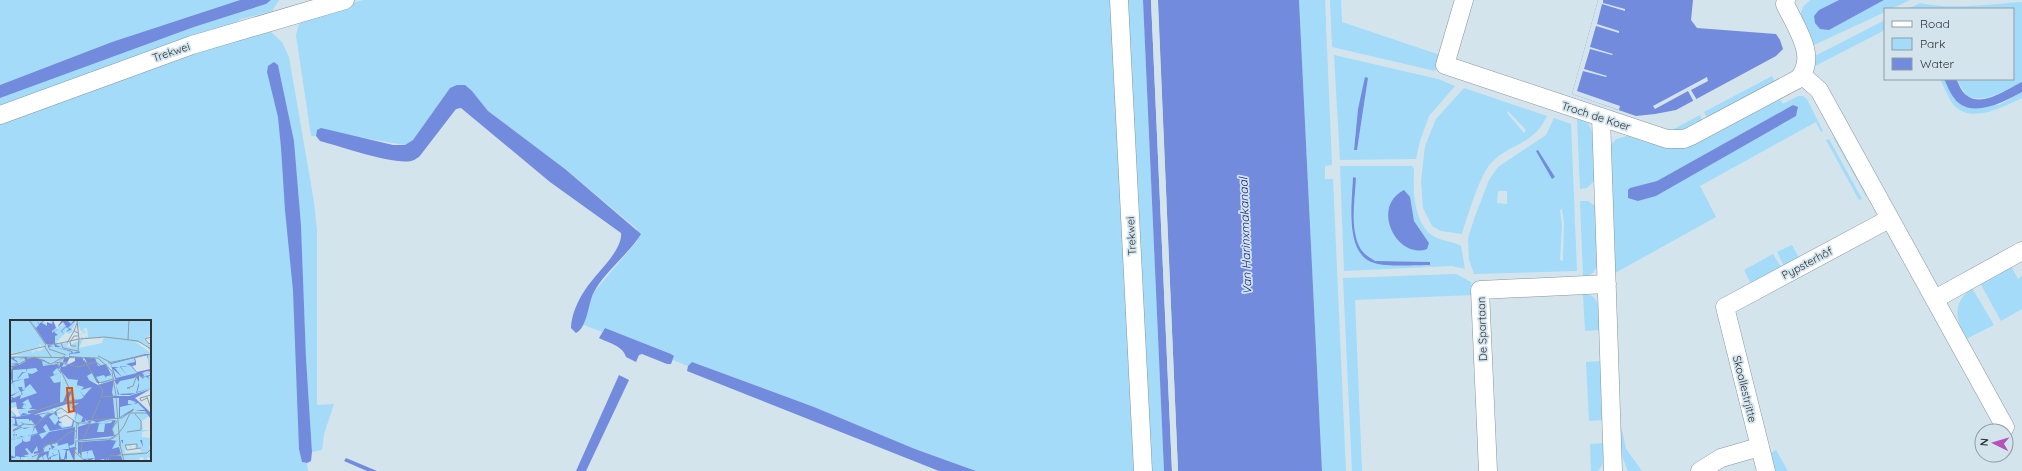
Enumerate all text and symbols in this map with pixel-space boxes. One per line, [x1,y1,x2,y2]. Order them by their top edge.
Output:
legend [1884,8,2014,80]
text: Road [1920,16,1950,31]
text: Park [1920,36,1945,51]
street label: Trekwei [150,39,192,65]
text: Water [1920,56,1955,71]
street label: Troch de Koer [1560,98,1633,134]
water label: Van Harinxmakanaal [1235,176,1255,295]
street label: Trekwei [1123,216,1139,256]
street label: Pypsterhôf [1779,244,1835,282]
street label: De Spartaan [1474,297,1490,361]
inset map [10,320,151,461]
street label: Skoallestrjitte [1730,354,1760,424]
north arrow [1974,423,2014,463]
text: N [1977,437,1991,447]

